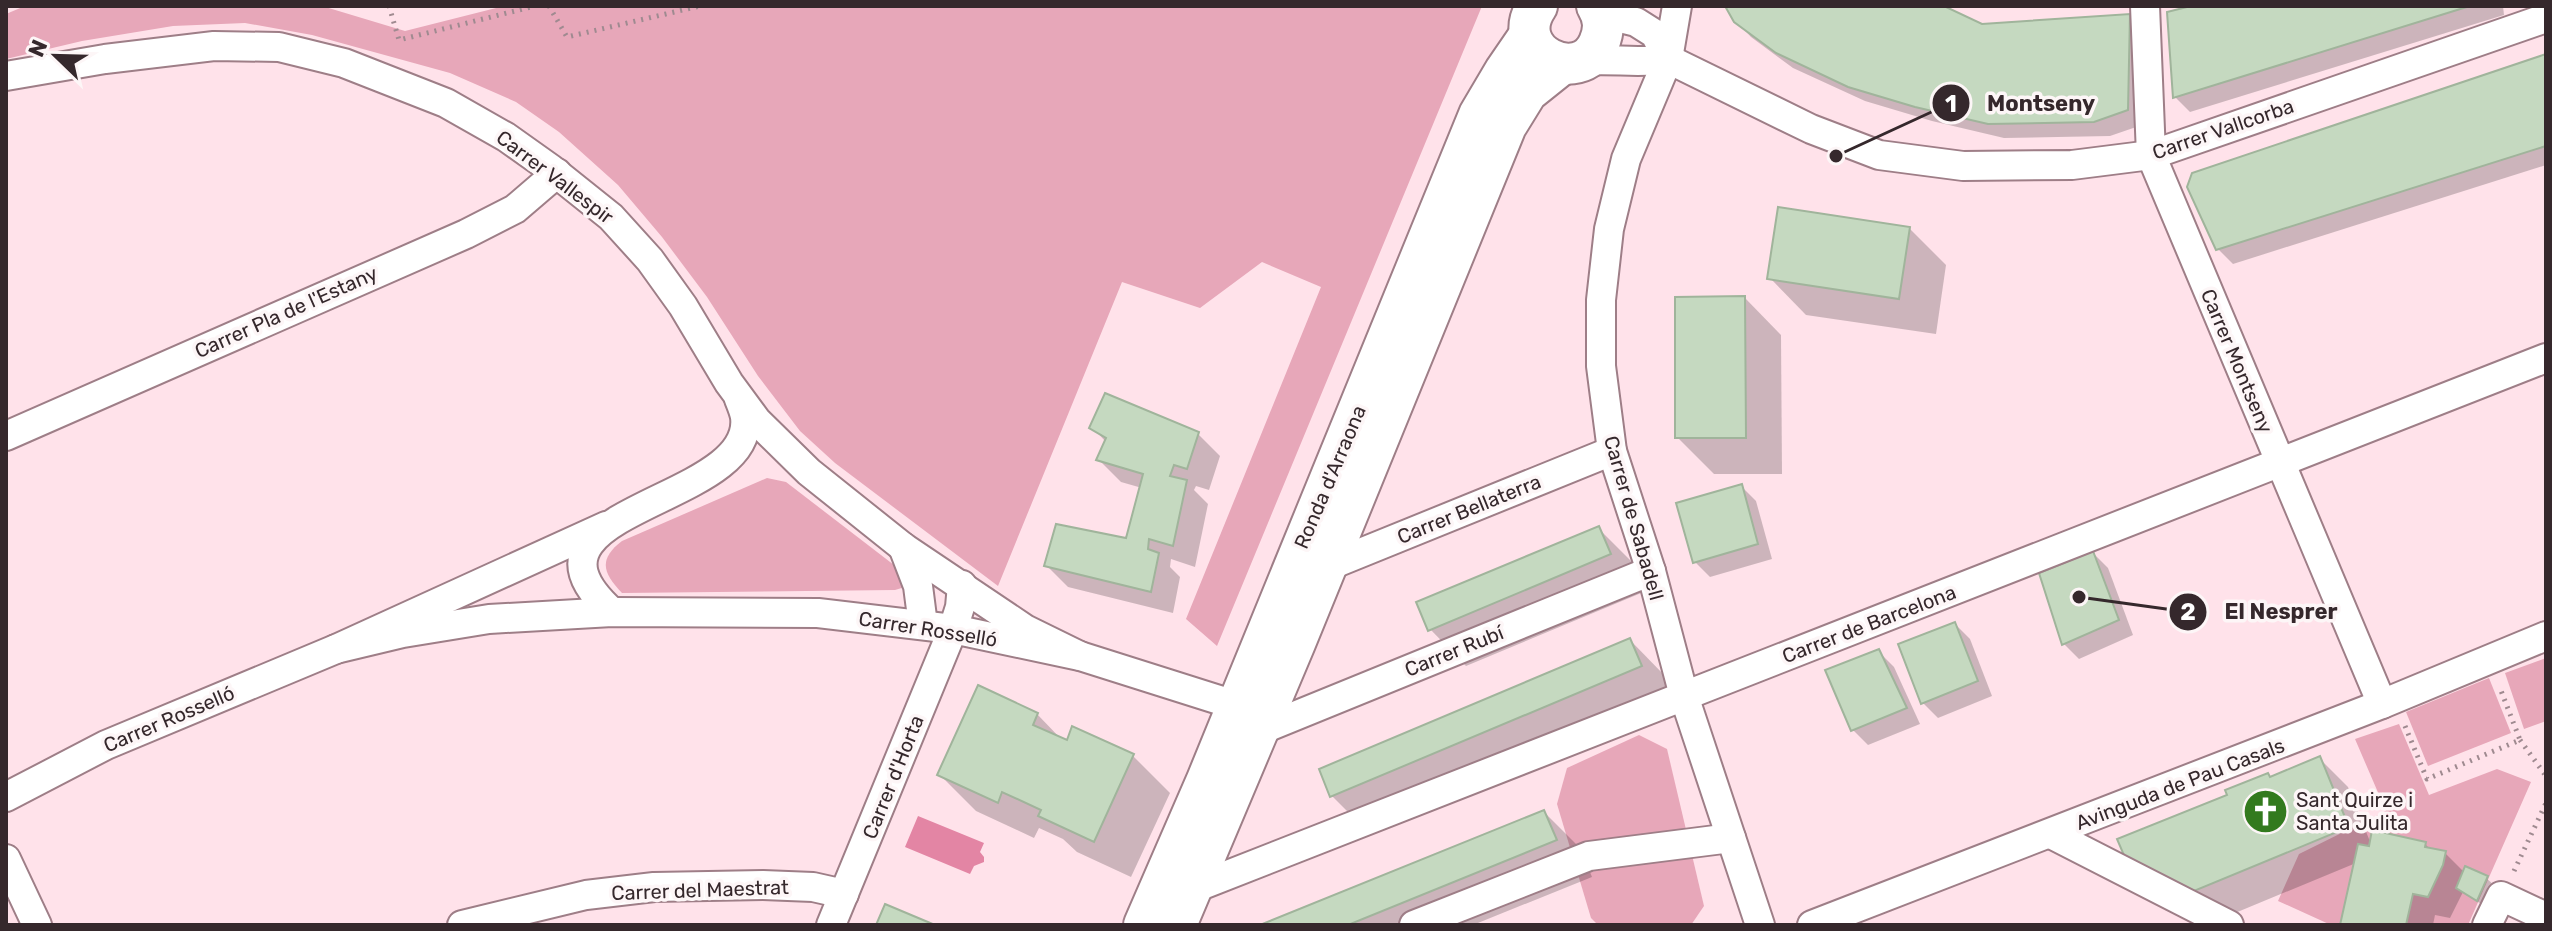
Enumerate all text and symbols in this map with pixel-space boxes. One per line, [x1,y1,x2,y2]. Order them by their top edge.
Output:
north arrow [16,16,96,96]
text: N [23,36,54,61]
callout: Montseny [1931,80,2111,126]
text: 1 [1945,90,1957,118]
text: Montseny [1987,90,2095,117]
street label: Carrer Vallcorba [2149,94,2297,164]
street label: Carrer Vallespir [492,125,619,229]
street label: Carrer Pla de l'Estany [191,261,381,363]
street label: Carrer Montseny [2196,285,2278,437]
street label: Ronda d'Arraona [1289,402,1371,552]
street label: Carrer de Sabadell [1599,433,1669,603]
street label: Carrer Bellaterra [1394,469,1544,549]
street label: Carrer de Barcelona [1779,580,1959,668]
callout: El Nesprer [2168,589,2353,635]
text: 2 [2180,598,2196,626]
text: El Nesprer [2225,598,2337,625]
street label: Carrer Rosselló [857,606,999,652]
street label: Carrer Rubí [1401,620,1508,682]
street label: Carrer Rosselló [100,681,238,757]
street label: Carrer d'Horta [857,712,929,842]
street label: Avinguda de Pau Casals [2072,733,2288,835]
church icon: Sant Quirze i Santa Julita [2241,787,2289,835]
place label: Sant Quirze i Santa Julita [2296,788,2413,835]
street label: Carrer del Maestrat [611,875,789,905]

